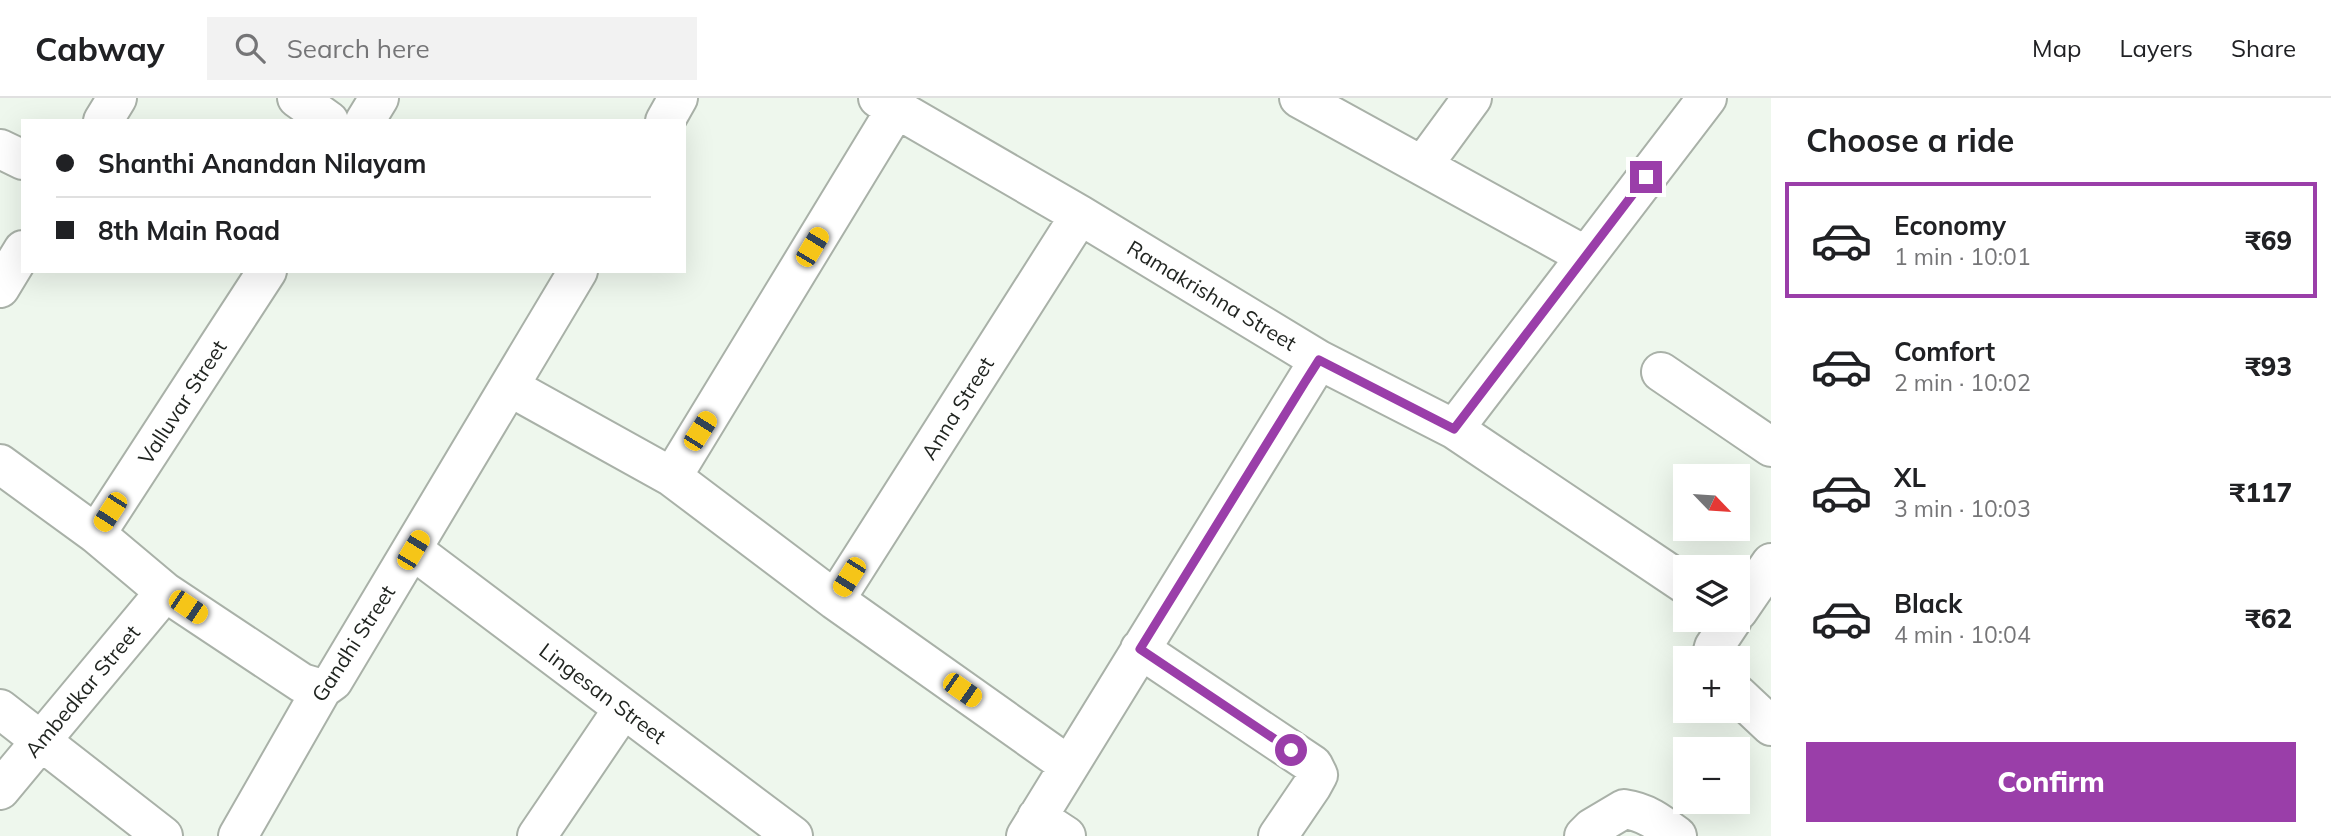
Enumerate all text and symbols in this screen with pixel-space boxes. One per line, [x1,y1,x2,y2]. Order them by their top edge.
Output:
search box [207,17,697,80]
text: Cabway [35,28,165,69]
icon: search [231,29,269,67]
text: Search here [287,32,430,65]
text: Map [2032,33,2081,63]
text: Layers [2119,33,2193,63]
text: Share [2231,33,2296,63]
text: Choose a ride [1806,120,2014,160]
text: Shanthi Anandan Nilayam [98,147,426,180]
route end [1630,161,1662,193]
icon: car [1810,209,1873,272]
text: Economy [1894,209,2006,242]
text: 8th Main Road [98,214,280,247]
car [793,224,832,270]
text: ₹69 [2245,224,2292,257]
street label: Ramakrishna Street [1123,234,1301,356]
text: 1 min · 10:01 [1894,242,2031,271]
street label: Valluvar Street [132,335,232,469]
icon: car [1810,335,1873,398]
text: Comfort [1894,335,1995,368]
text: ₹93 [2245,350,2292,383]
street label: Anna Street [915,352,999,464]
text: 2 min · 10:02 [1894,368,2031,397]
car [680,408,721,454]
icon: car [1810,461,1873,524]
text: XL [1894,461,1926,494]
north arrow [1673,464,1750,541]
map controls [1673,464,1750,814]
text: ₹117 [2230,476,2292,509]
car [90,489,131,535]
text: 3 min · 10:03 [1894,494,2031,523]
car [394,527,433,573]
car [829,554,870,600]
button: layers [1673,555,1750,632]
street label: Gandhi Street [306,580,400,706]
car [165,587,212,627]
icon: car [1810,587,1873,650]
text: Black [1894,587,1962,620]
text: ₹62 [2245,602,2292,635]
street label: Ambedkar Street [19,619,145,763]
text: 4 min · 10:04 [1894,620,2031,649]
street label: Lingesan Street [535,637,671,749]
button: + [1673,646,1750,723]
car [939,669,986,711]
route start [1275,734,1307,766]
button: − [1673,737,1750,814]
button: Confirm [1806,742,2296,822]

